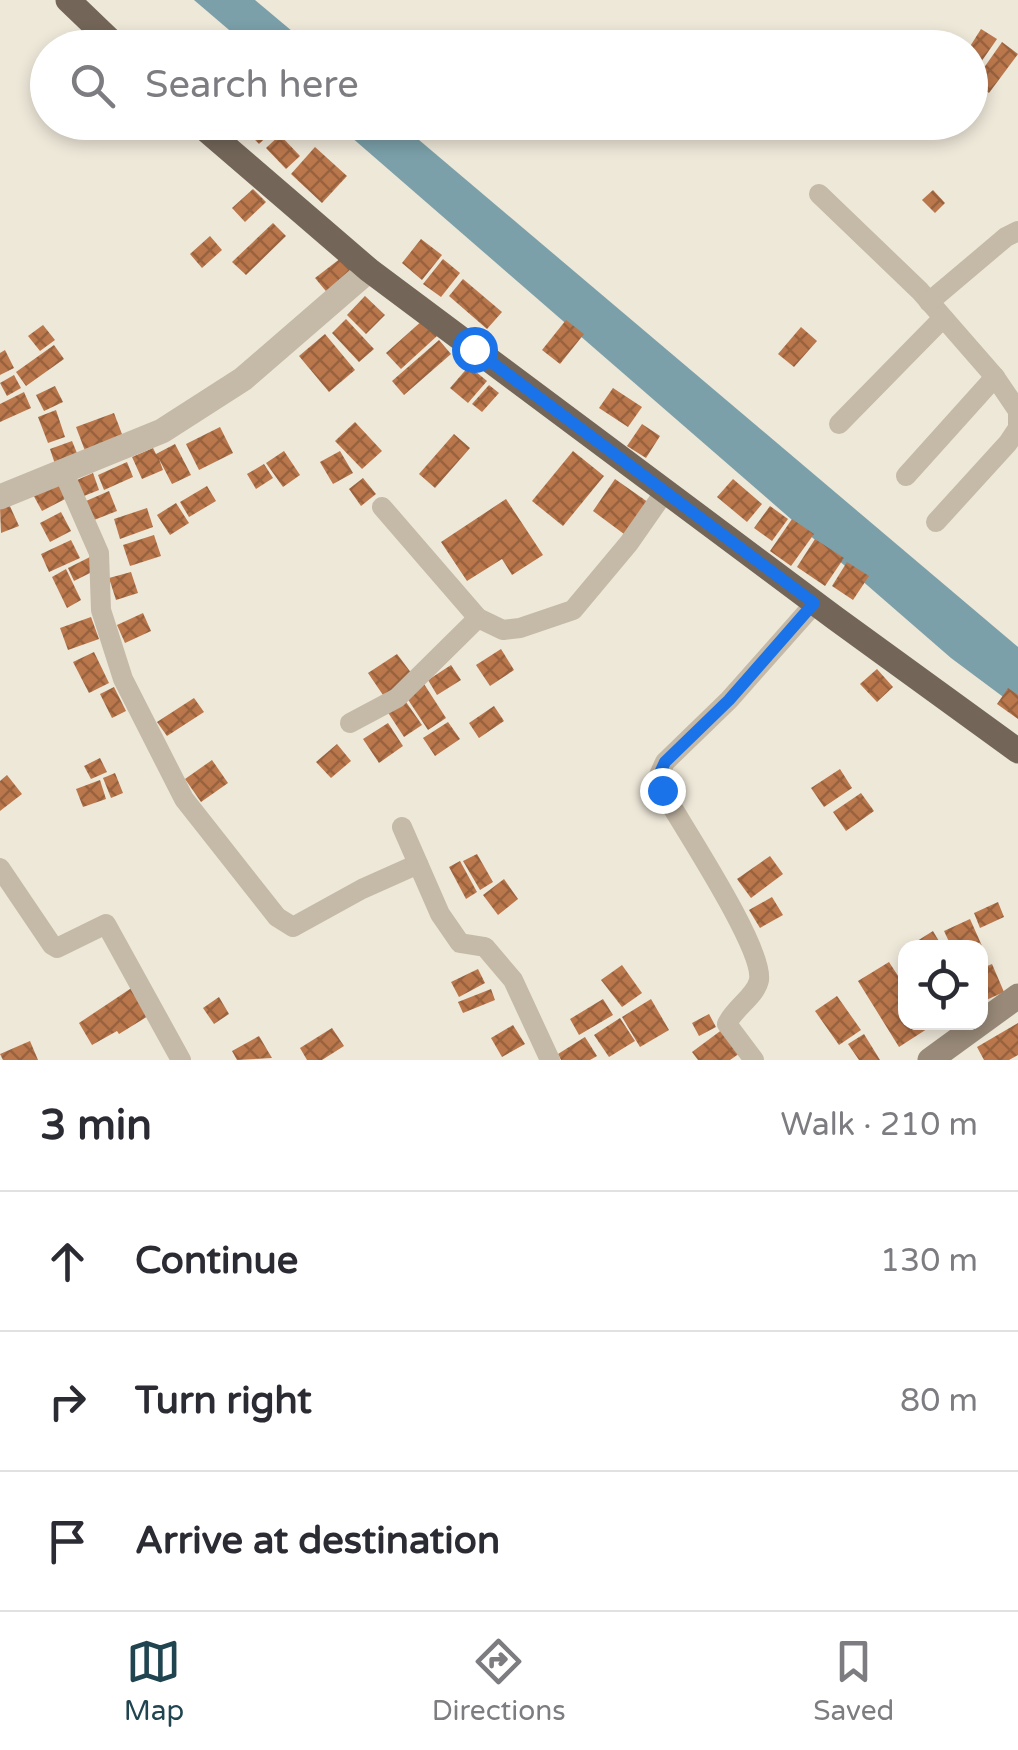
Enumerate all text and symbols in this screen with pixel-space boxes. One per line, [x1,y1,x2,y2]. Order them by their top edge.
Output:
search box [30,30,988,140]
icon: search [65,58,120,113]
text: Search here [145,62,359,108]
route start [452,327,498,373]
route end [640,768,686,814]
map controls [898,940,988,1030]
button: locate [898,940,988,1030]
text: 3 min [40,1100,152,1151]
text: Walk · 210 m [781,1106,978,1144]
icon: ahead [40,1234,95,1289]
text: Continue [135,1238,298,1284]
text: 130 m [880,1242,978,1280]
icon: right [40,1374,95,1429]
text: Turn right [135,1378,312,1424]
text: 80 m [900,1382,978,1420]
icon: arrive [40,1514,95,1569]
text: Arrive at destination [135,1518,500,1564]
tab: Map [124,1634,184,1728]
tab: Directions [432,1634,566,1728]
tab: Saved [813,1634,894,1728]

